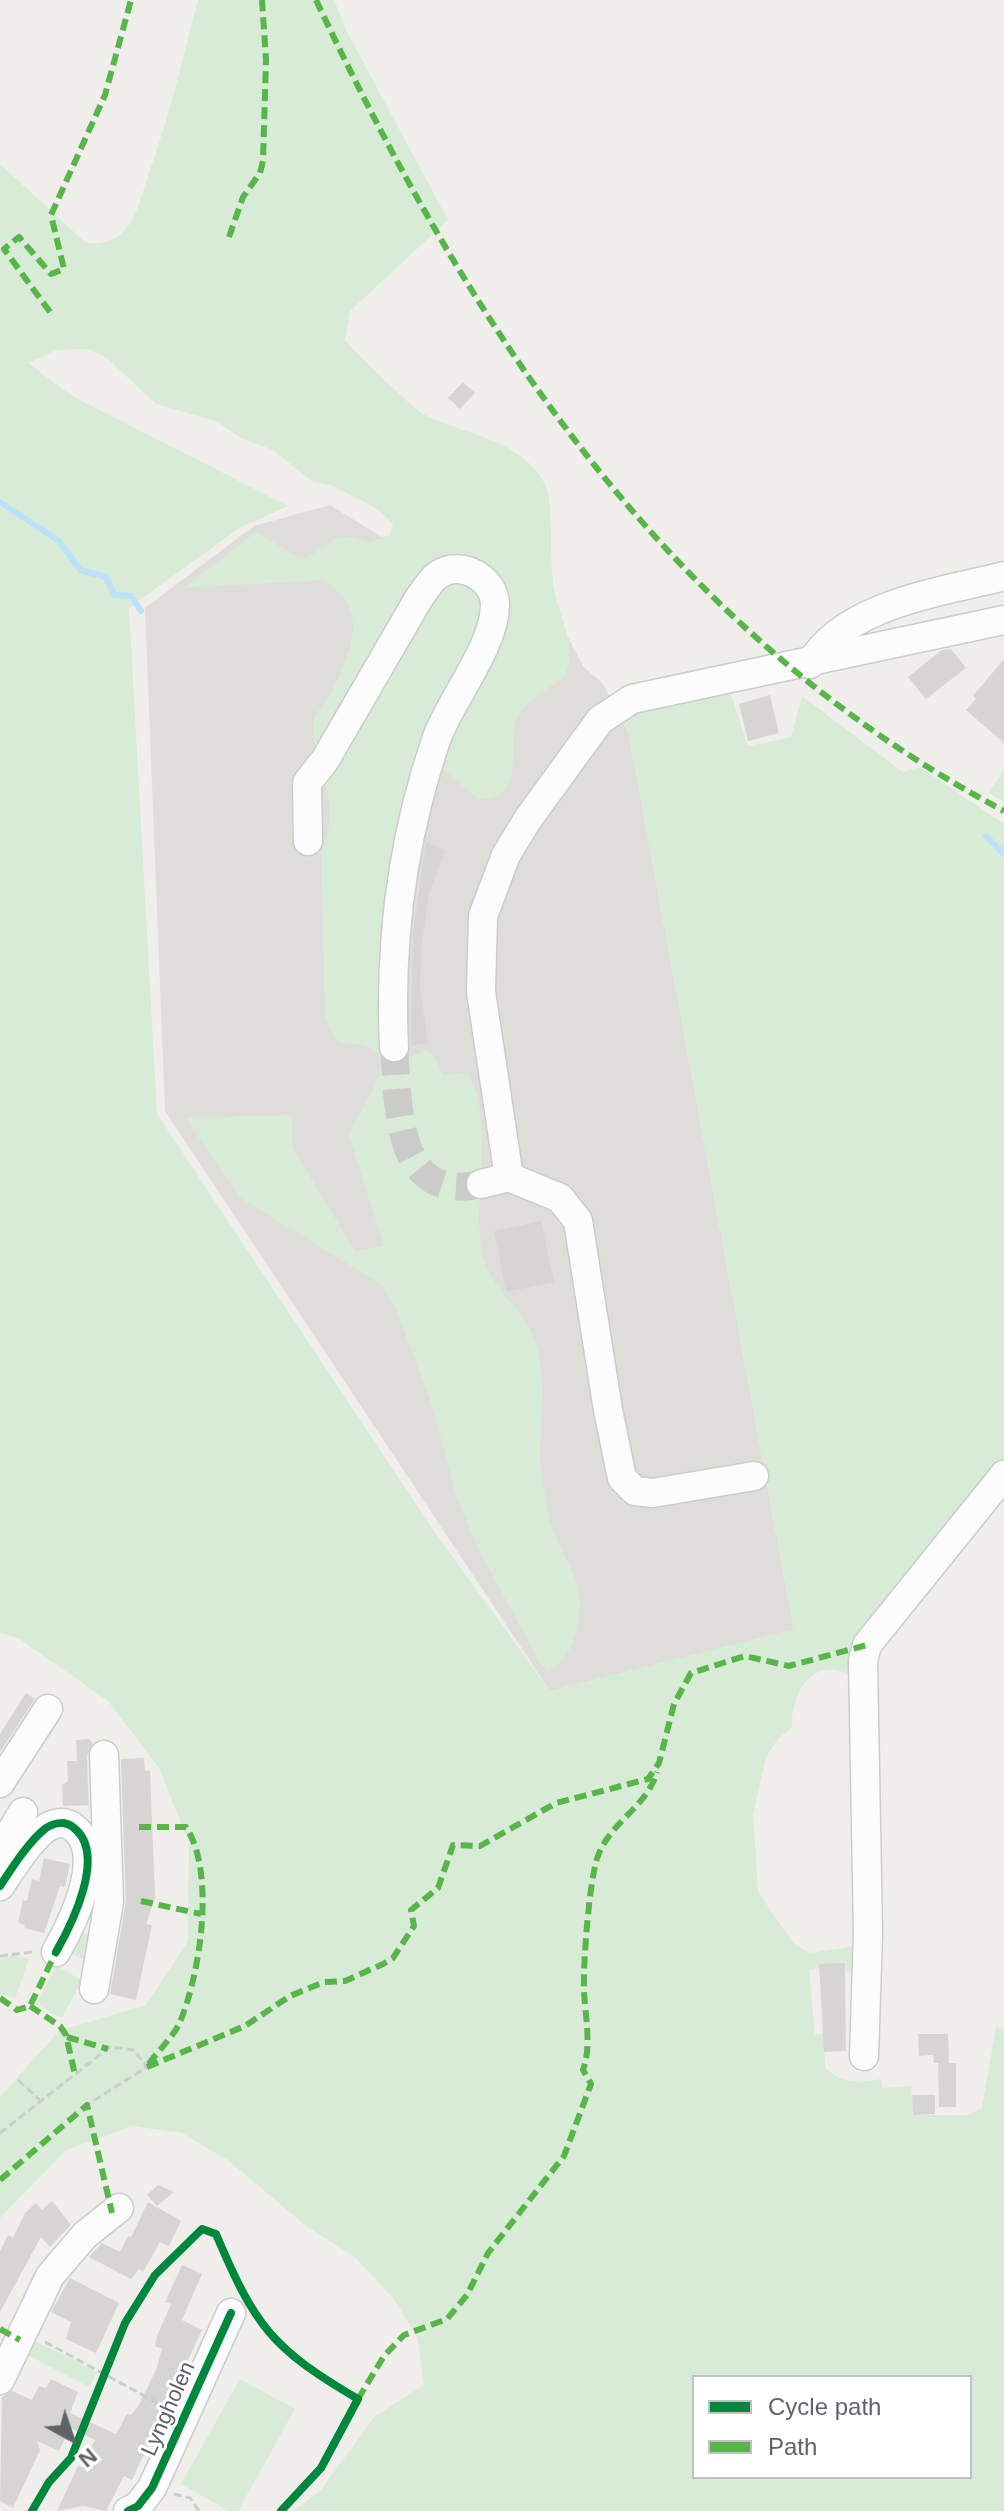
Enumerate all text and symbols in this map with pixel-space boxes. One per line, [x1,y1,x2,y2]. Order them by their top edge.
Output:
street label: Lyngholen [136,2358,202,2460]
legend [692,2375,972,2479]
text: Cycle path [768,2393,881,2420]
north arrow [32,2399,112,2479]
text: Path [768,2433,817,2460]
text: N [74,2443,102,2472]

